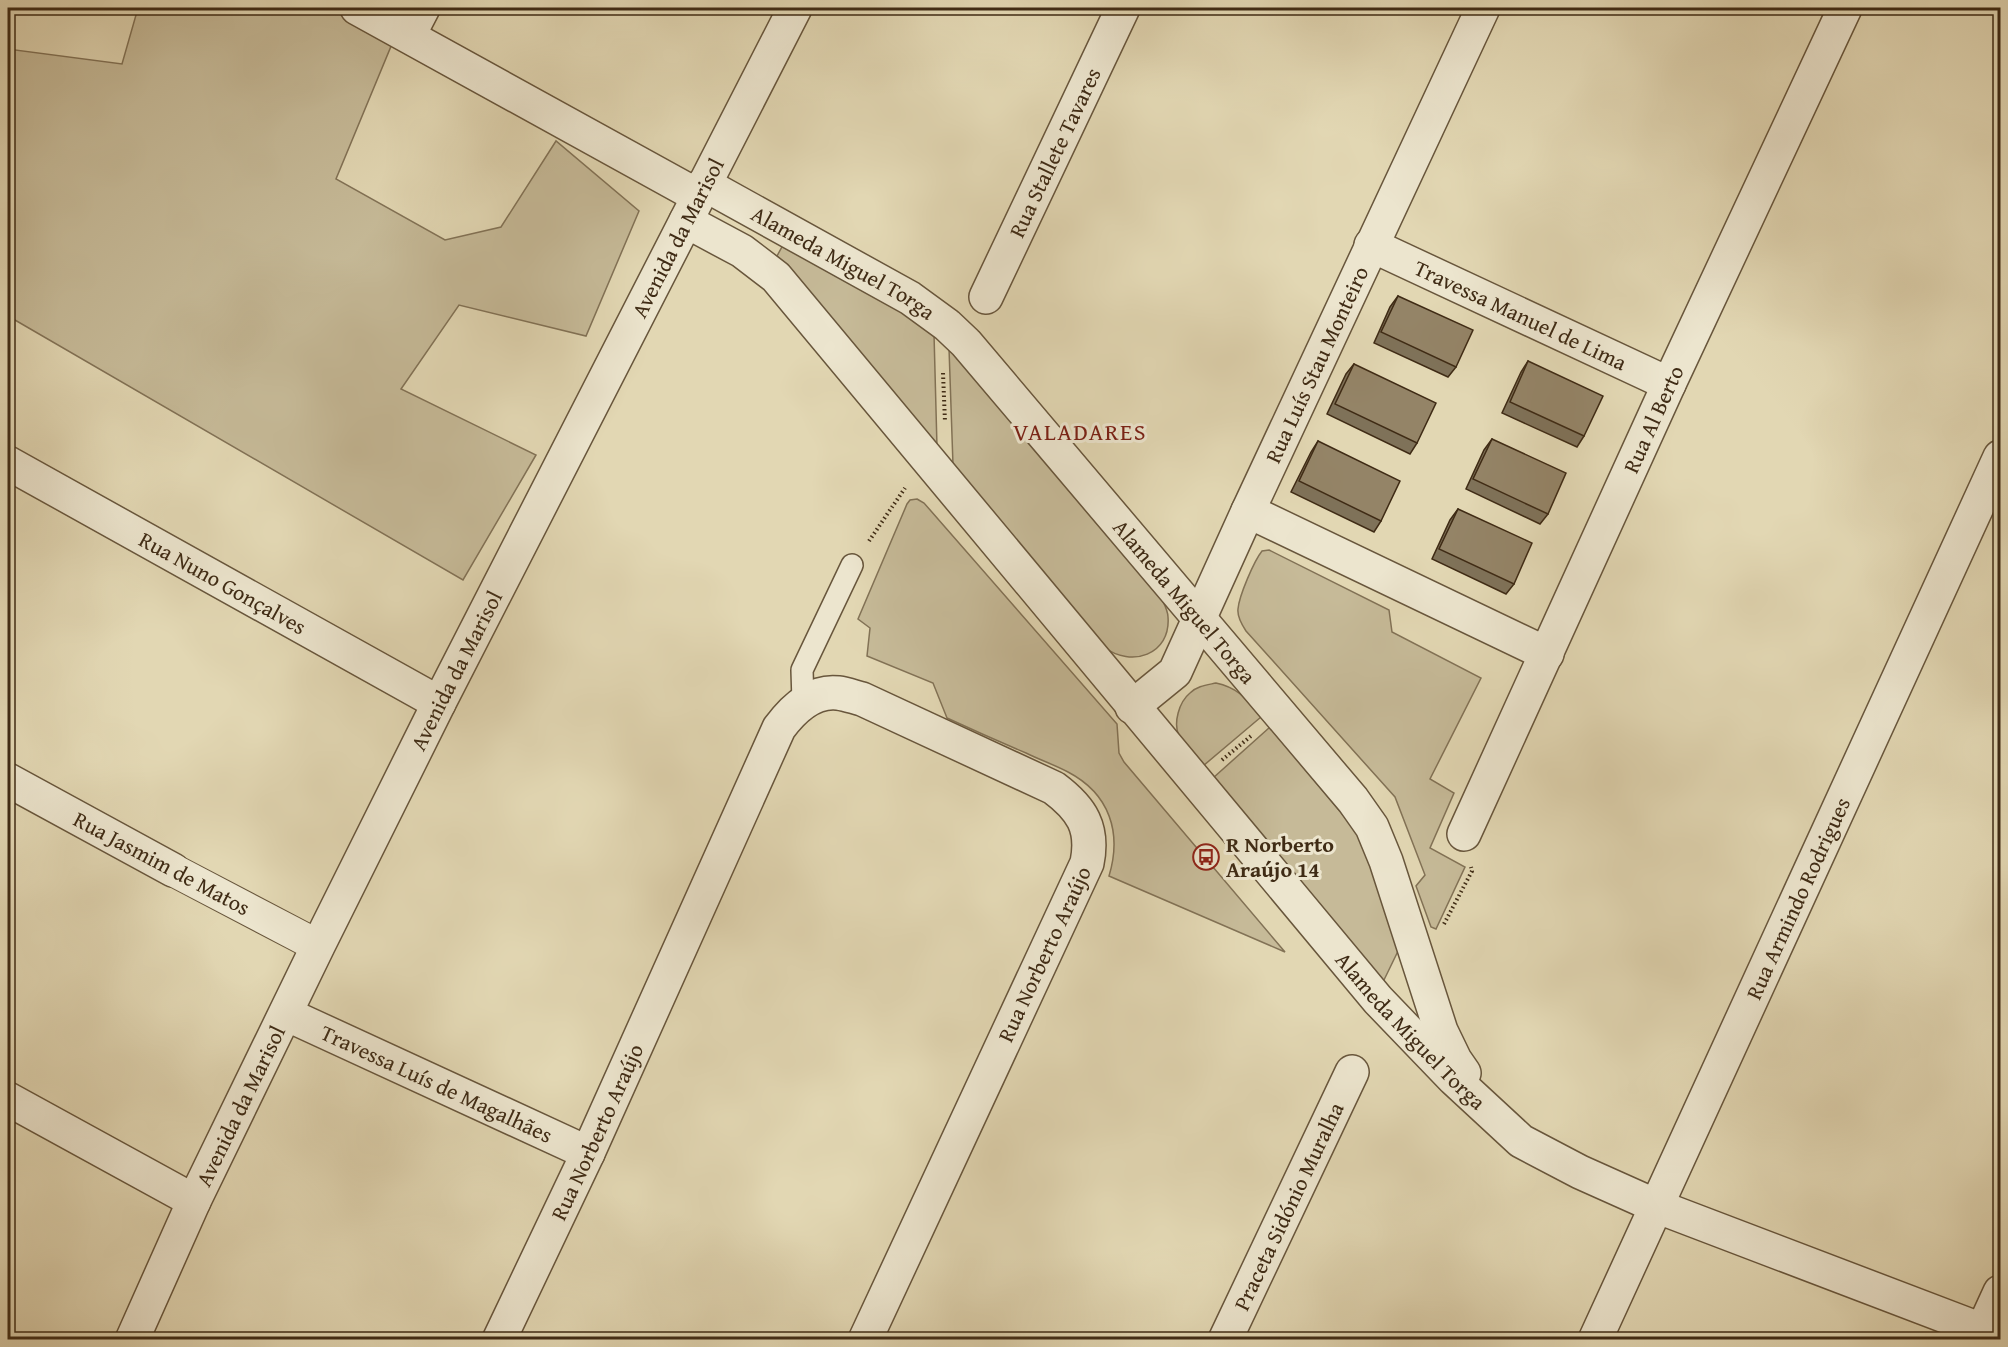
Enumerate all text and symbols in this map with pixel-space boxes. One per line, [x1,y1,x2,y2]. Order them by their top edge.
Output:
street label: Rua Stallete Tavares [1001,62,1109,243]
street label: Avenida da Marisol [623,152,732,323]
street label: Alameda Miguel Torga [746,197,943,328]
street label: Travessa Manuel de Lima [1409,251,1633,378]
street label: Rua Luís Stau Monteiro [1257,261,1376,468]
street label: Rua Al Berto [1615,360,1692,478]
district label: VALADARES [1013,414,1147,449]
street label: Alameda Miguel Torga [1106,512,1264,691]
street label: Rua Nuno Gonçalves [133,523,312,642]
street label: Avenida da Marisol [402,585,510,756]
street label: Rua Armindo Rodrigues [1737,792,1858,1005]
street label: Rua Jasmim de Matos [68,803,256,923]
place label: R Norberto Araújo 14 [1226,828,1334,885]
bus stop icon: R Norberto Araújo 14 [1191,842,1221,872]
street label: Rua Norberto Araújo [989,861,1099,1047]
street label: Alameda Miguel Torga [1328,945,1494,1117]
street label: Travessa Luís de Magalhães [316,1016,558,1151]
street label: Avenida da Marisol [188,1020,293,1192]
street label: Rua Norberto Araújo [542,1038,651,1225]
street label: Praceta Sidónio Muralha [1225,1096,1352,1316]

